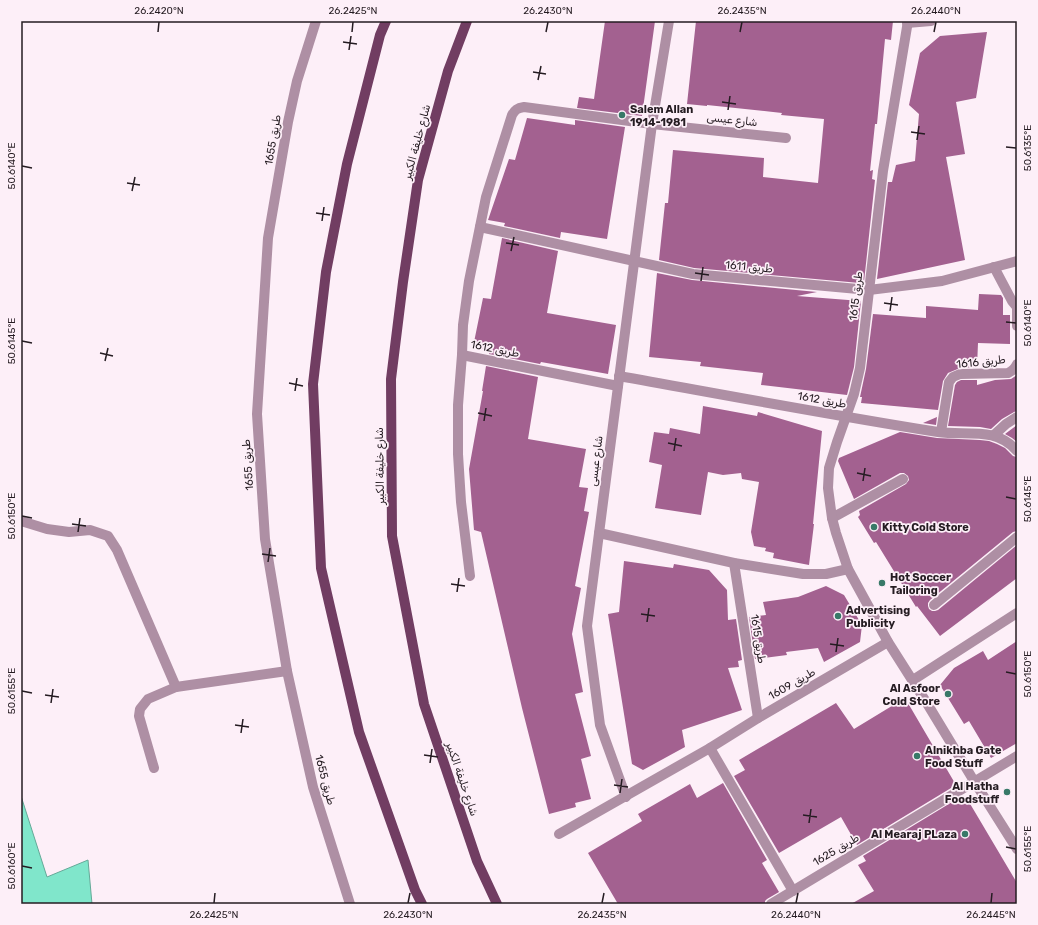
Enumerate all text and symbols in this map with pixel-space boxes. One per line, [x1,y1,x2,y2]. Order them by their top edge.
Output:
text: 26.2420°N [134,5,184,17]
text: 26.2425°N [328,5,378,17]
text: 26.2430°N [523,5,573,17]
text: 26.2435°N [717,5,767,17]
text: 26.2440°N [911,5,961,17]
street label: شارع خليفة الكبير [400,103,435,183]
place label: Salem Allan 1914-1981 [630,103,693,129]
marker: Salem Allan 1914-1981 [617,110,627,120]
street label: شارع عيسى [706,111,758,131]
street label: طريق 1655 [262,113,285,167]
text: 50.6135°E [1022,125,1034,171]
text: 50.6140°E [6,142,18,190]
street label: طريق 1611 [725,258,774,277]
street label: طريق 1615 [847,270,866,321]
text: 50.6140°E [1022,299,1034,347]
text: 50.6145°E [6,318,18,364]
street label: طريق 1612 [469,338,521,361]
street label: طريق 1616 [956,353,1007,372]
street label: طريق 1612 [796,389,848,412]
street label: شارع خليفة الكبير [373,427,389,506]
street label: شارع عيسى [586,435,608,487]
street label: طريق 1655 [240,439,257,491]
text: 50.6145°E [1022,476,1034,522]
text: 50.6150°E [6,493,18,539]
place label: Kitty Cold Store [882,521,969,534]
marker: Kitty Cold Store [869,522,879,532]
place label: Hot Soccer Tailoring [890,571,951,597]
marker: Hot Soccer Tailoring [877,578,887,588]
place label: Advertising Publicity [846,604,910,630]
marker: Advertising Publicity [833,611,843,621]
street label: طريق 1615 [747,614,768,665]
text: 50.6150°E [1022,651,1034,697]
street label: طريق 1609 [766,665,818,703]
text: 50.6155°E [6,668,18,714]
place label: Al Asfoor Cold Store [882,682,940,708]
marker: Al Asfoor Cold Store [943,689,953,699]
street label: شارع خليفة الكبير [441,739,481,818]
place label: Alnikhba Gate Food Stuff [925,744,1002,770]
marker: Alnikhba Gate Food Stuff [912,751,922,761]
street label: طريق 1655 [311,754,338,807]
place label: Al Hatha Foodstuff [945,780,999,806]
marker: Al Hatha Foodstuff [1002,787,1012,797]
text: 50.6155°E [1022,826,1034,872]
place label: Al Mearaj PLaza [871,828,957,841]
marker: Al Mearaj PLaza [960,829,970,839]
street label: طريق 1625 [811,831,862,870]
text: 50.6160°E [6,843,18,889]
text: 26.2425°N [189,909,239,921]
text: 26.2430°N [383,909,433,921]
text: 26.2435°N [577,909,627,921]
text: 26.2440°N [771,909,821,921]
text: 26.2445°N [966,909,1016,921]

